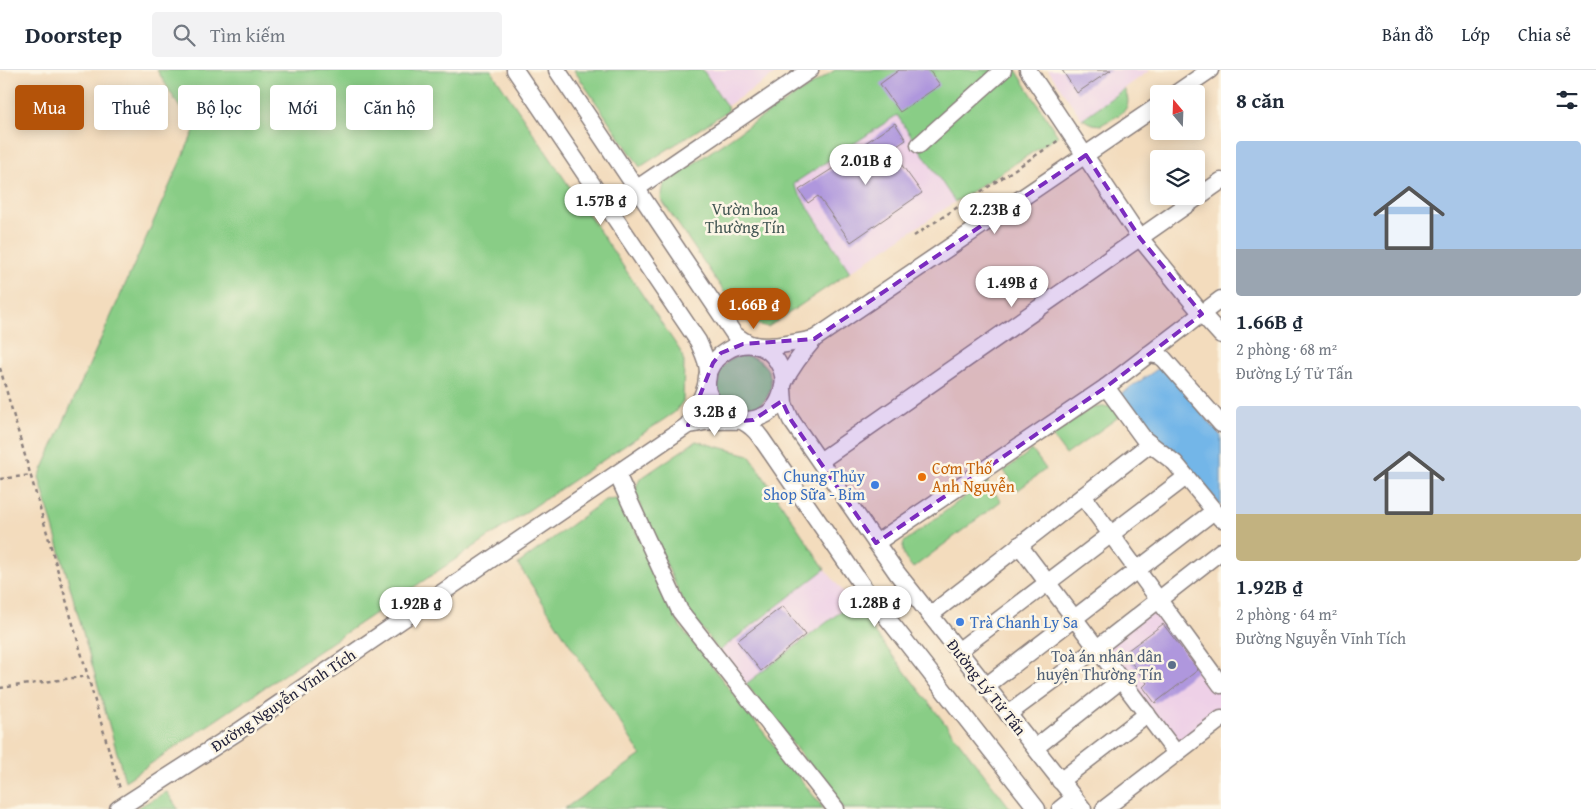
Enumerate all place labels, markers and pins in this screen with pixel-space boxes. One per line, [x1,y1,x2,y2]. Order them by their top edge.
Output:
pin: 2.01B ₫ [820,144,912,186]
pin: 1.57B ₫ [555,184,647,226]
pin: 2.23B ₫ [949,192,1041,235]
pin: 1.49B ₫ [966,266,1058,308]
pin: 1.66B ₫ [708,288,800,330]
pin: 3.2B ₫ [674,394,756,437]
place label: Cơm Thố Anh Nguyễn [932,456,1015,498]
place label: Chung Thủy Shop Sữa - Bỉm [763,464,865,506]
marker: Cơm Thố Anh Nguyễn [916,471,928,483]
marker: Chung Thủy Shop Sữa - Bỉm [869,479,881,491]
pin: 1.92B ₫ [370,586,462,629]
pin: 1.28B ₫ [829,586,921,628]
place label: Trà Chanh Ly Sa [970,610,1078,634]
marker: Trà Chanh Ly Sa [954,616,966,628]
place label: Toà án nhân dân huyện Thường Tín [1036,644,1162,686]
marker: Toà án nhân dân huyện Thường Tín [1166,659,1178,671]

